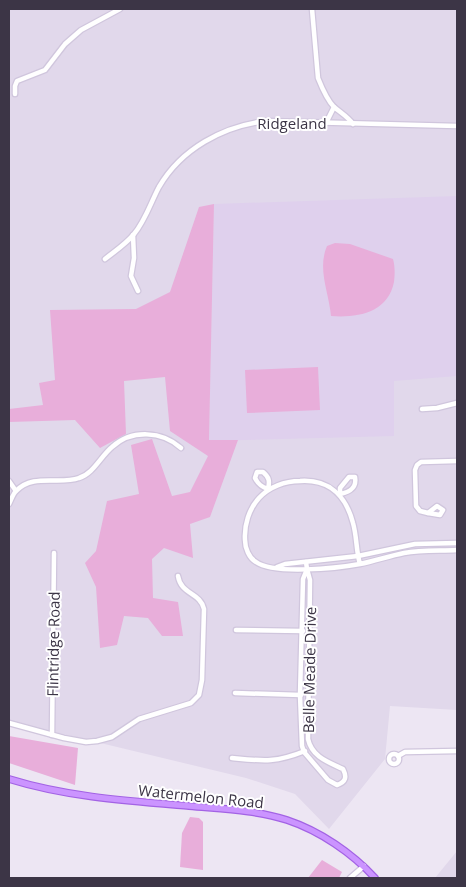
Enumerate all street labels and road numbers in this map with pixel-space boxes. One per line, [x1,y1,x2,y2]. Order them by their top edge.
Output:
street label: Ridgeland [257,113,327,133]
street label: Flintridge Road [42,591,64,697]
street label: Belle Meade Drive [298,607,320,733]
street label: Watermelon Road [137,779,265,813]

